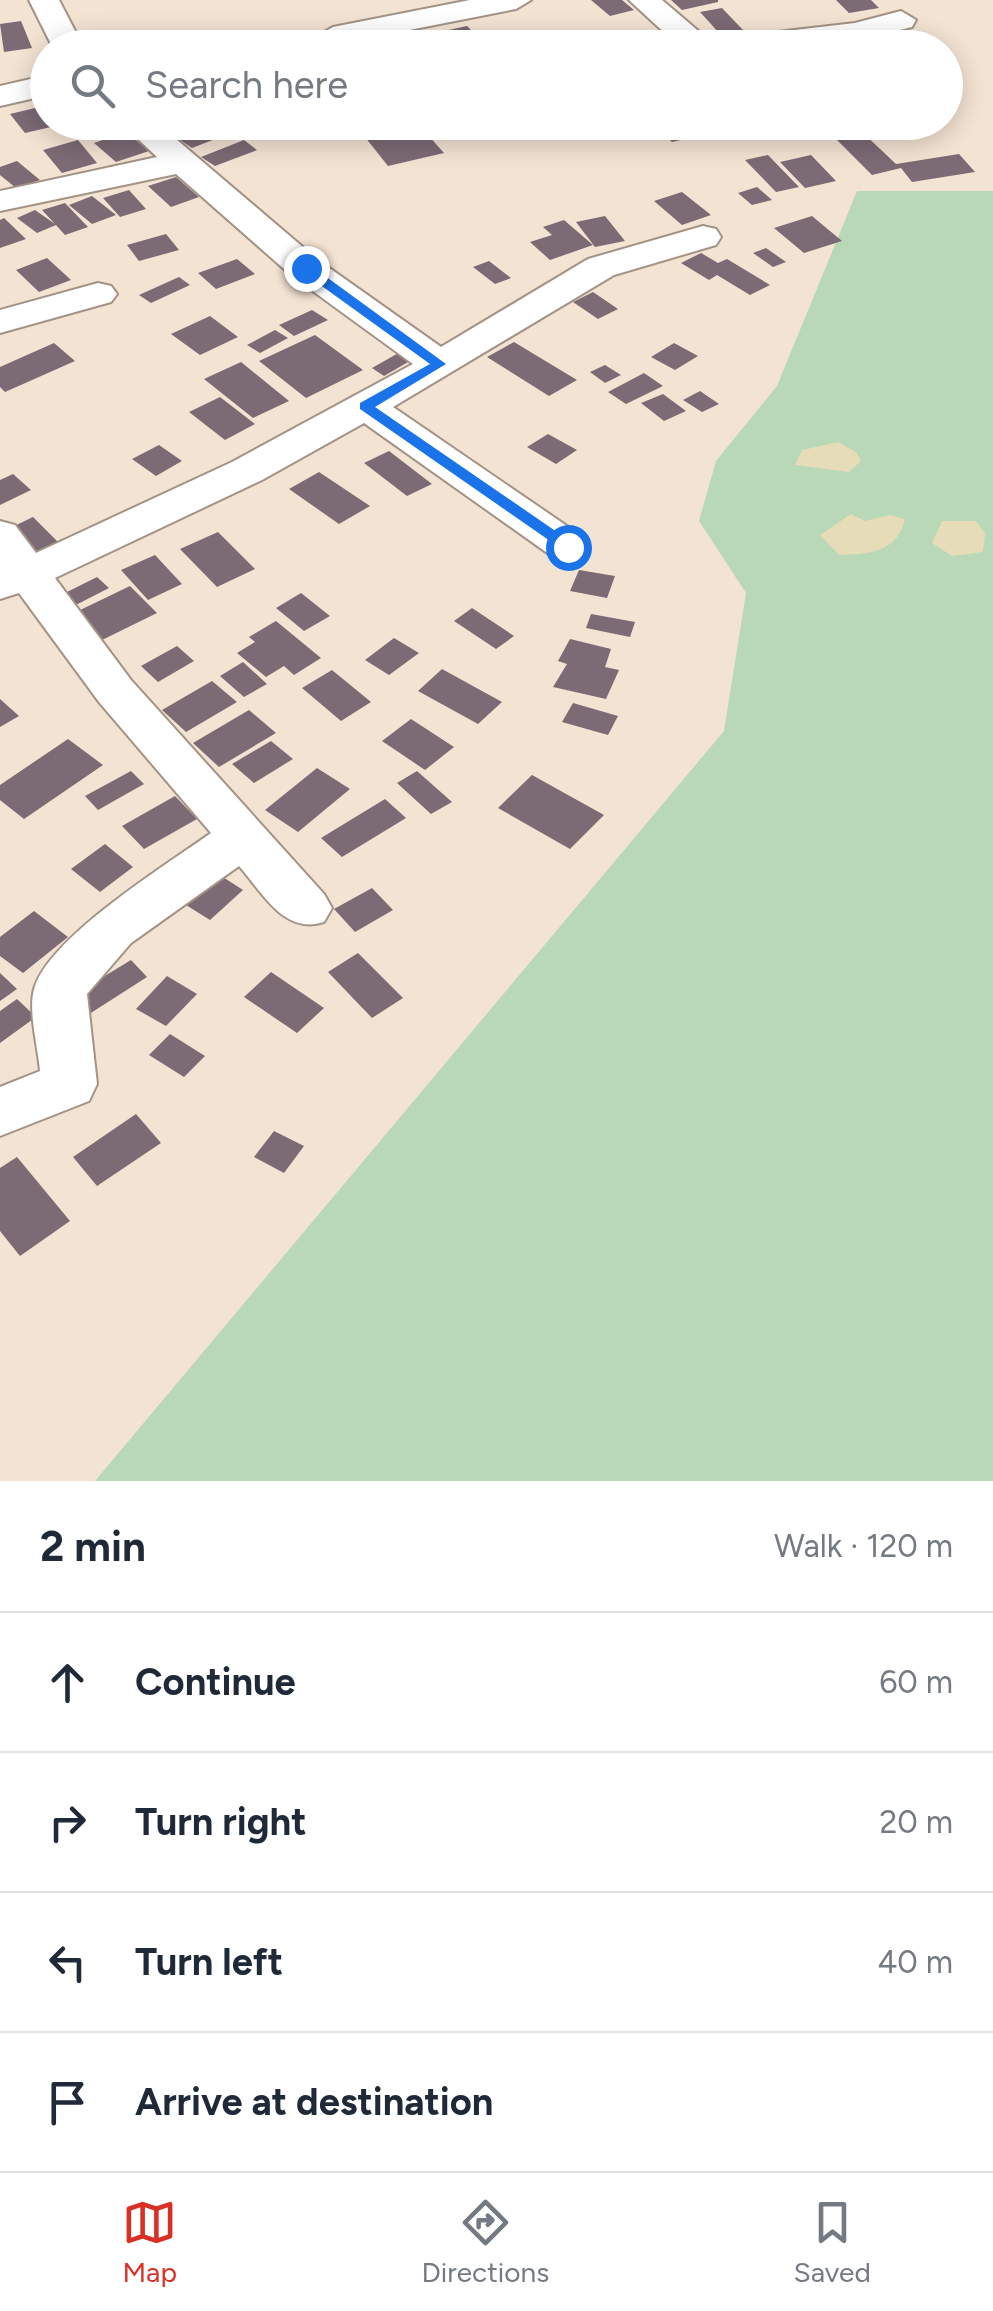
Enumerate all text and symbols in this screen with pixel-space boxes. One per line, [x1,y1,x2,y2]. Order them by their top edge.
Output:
search box [30,30,963,140]
icon: search [65,58,120,113]
text: Search here [145,62,348,108]
route end [284,246,330,292]
route start [546,525,592,571]
text: 2 min [40,1521,146,1572]
text: Walk · 120 m [774,1527,953,1565]
icon: ahead [40,1655,95,1710]
text: Continue [135,1659,296,1705]
text: 60 m [879,1663,953,1701]
icon: right [40,1795,95,1850]
text: Turn right [135,1799,307,1845]
text: 20 m [879,1803,953,1841]
icon: left [40,1935,95,1990]
text: Turn left [135,1939,283,1985]
text: 40 m [877,1943,953,1981]
icon: arrive [40,2075,95,2130]
text: Arrive at destination [135,2079,493,2125]
tab: Map [122,2195,177,2289]
tab: Directions [422,2195,549,2289]
tab: Saved [794,2195,871,2289]

